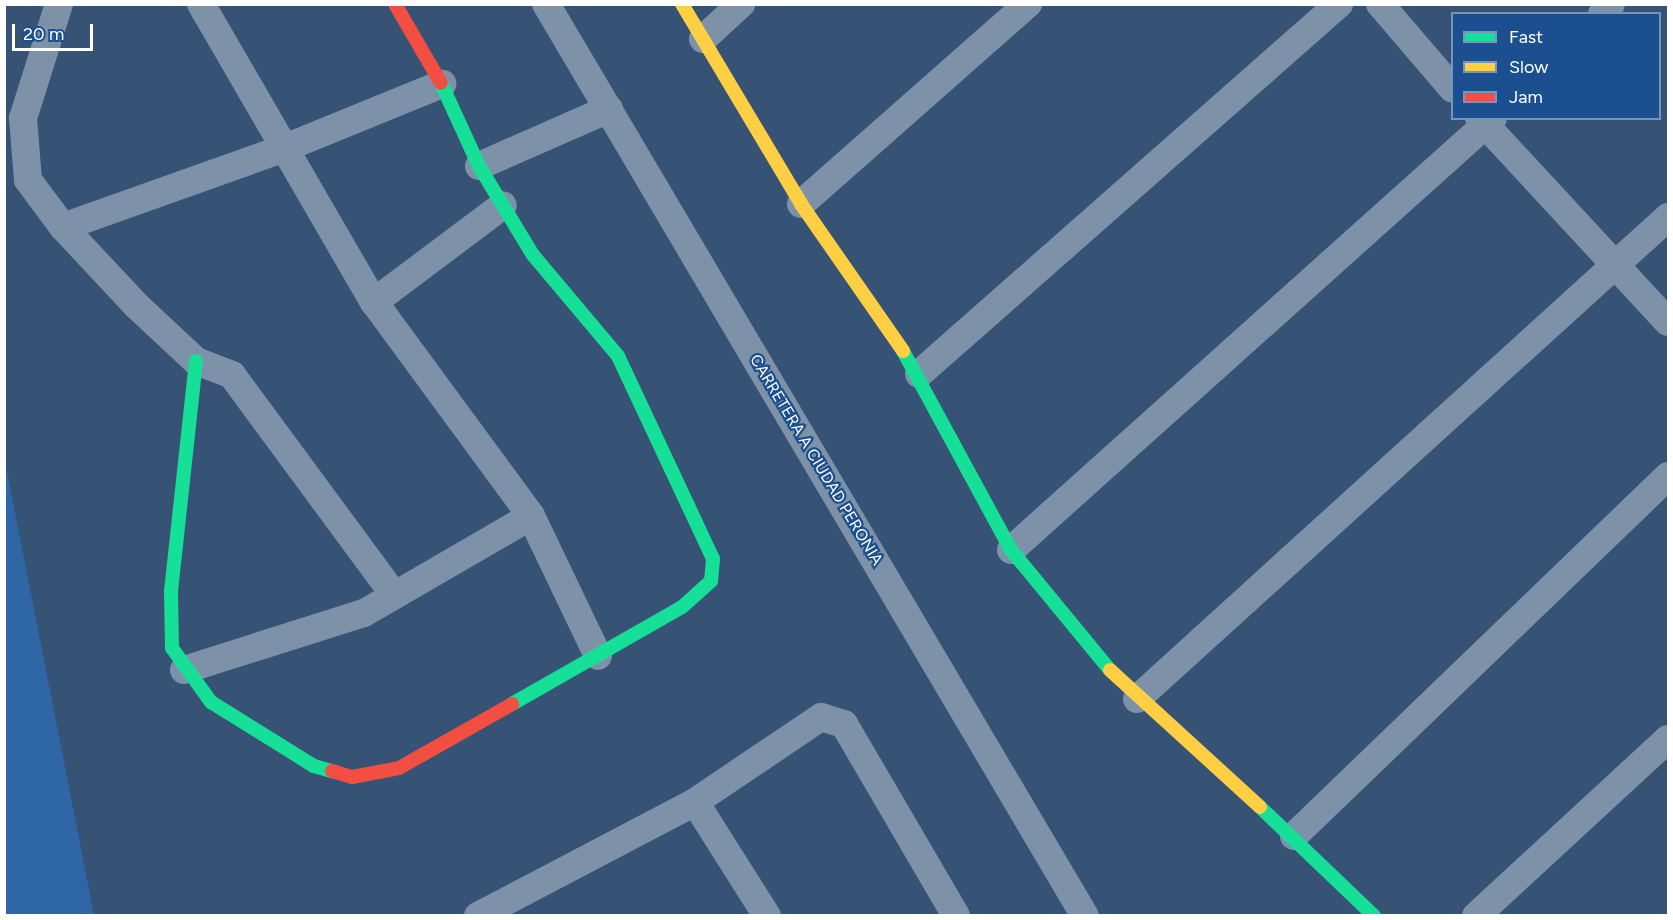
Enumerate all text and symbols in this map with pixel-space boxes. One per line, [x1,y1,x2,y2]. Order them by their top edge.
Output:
scale bar [15,12,96,50]
legend [1451,12,1661,120]
text: 20 m [23,23,64,45]
text: Fast [1509,26,1543,48]
text: Slow [1509,56,1548,78]
text: Jam [1509,86,1543,108]
street label: CARRETERA A CIUDAD PERONIA [745,351,887,569]

